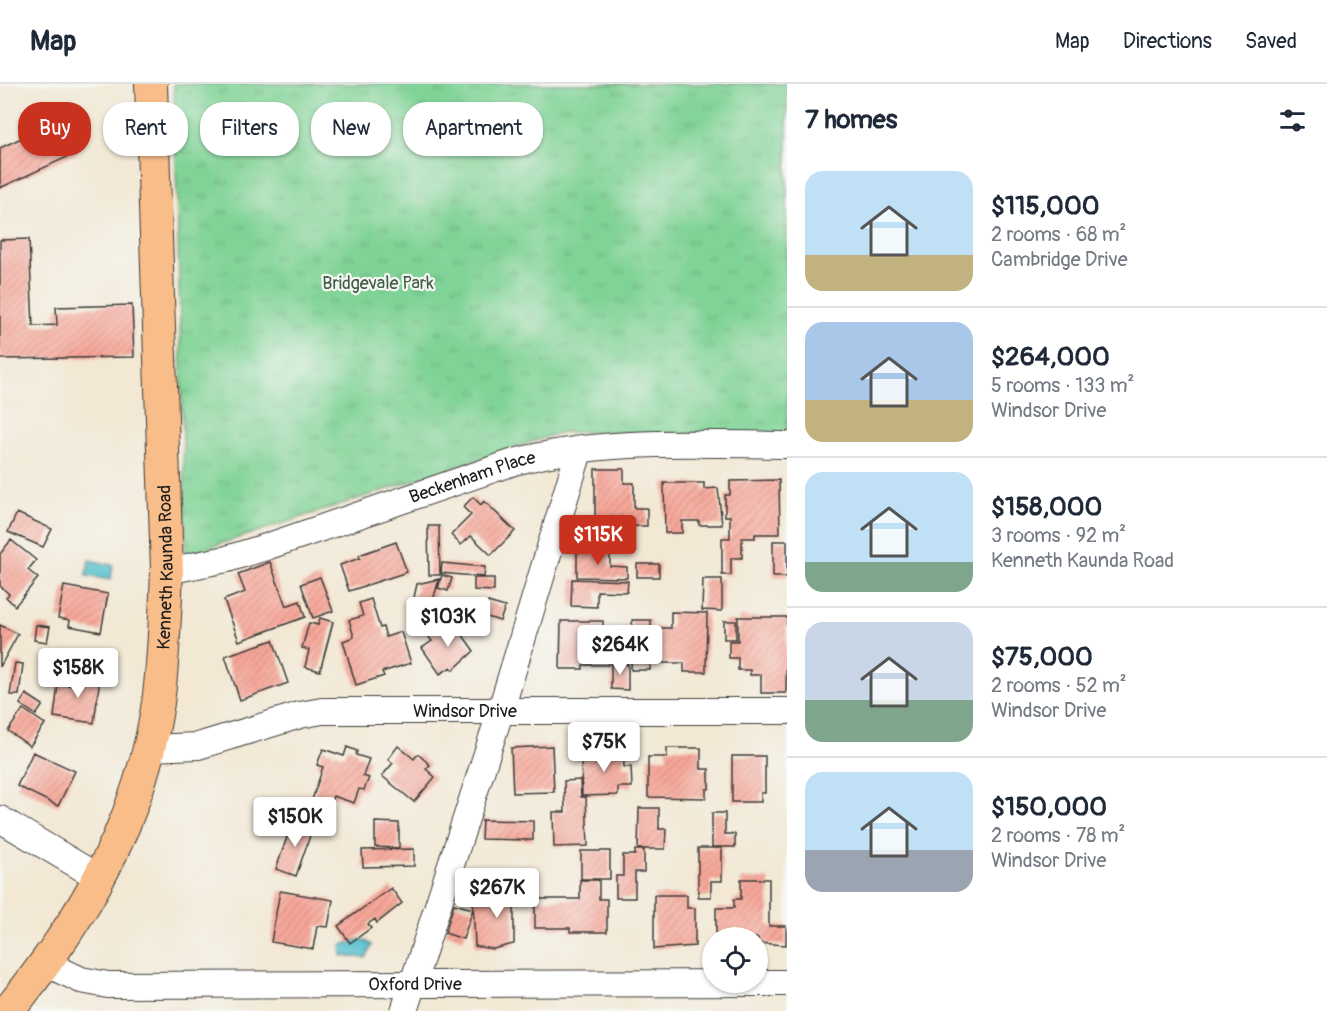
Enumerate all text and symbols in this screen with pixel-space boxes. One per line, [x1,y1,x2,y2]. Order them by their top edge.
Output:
text: Map [30,24,76,59]
text: Map [1055,28,1090,55]
text: Directions [1123,28,1212,55]
text: Saved [1245,28,1297,55]
chip: Buy [18,102,91,156]
chip: Rent [103,102,188,156]
chip: Filters [200,102,299,156]
chip: New [311,102,391,156]
chip: Apartment [403,102,543,156]
text: 7 homes [805,104,897,136]
icon: filters [1276,104,1309,137]
text: $115,000 [991,190,1099,222]
icon: home [853,195,925,267]
text: 2 rooms · 68 m² [991,222,1126,247]
text: Cambridge Drive [991,247,1128,272]
park label: Bridgevale Park [322,272,434,295]
text: $264,000 [991,341,1110,373]
icon: home [853,346,925,418]
text: 5 rooms · 133 m² [991,373,1134,398]
text: Windsor Drive [991,398,1106,423]
street label: Beckenham Place [406,446,538,509]
street label: Kenneth Kaunda Road [152,485,179,650]
text: $158,000 [991,491,1102,523]
icon: home [853,496,925,568]
pin: $115K [556,515,640,566]
text: $115K [573,522,623,547]
text: 3 rooms · 92 m² [991,523,1126,548]
text: Kenneth Kaunda Road [991,548,1174,573]
pin: $103K [406,597,490,648]
text: $103K [420,604,476,629]
pin: $264K [578,625,662,676]
text: $264K [591,632,649,657]
text: $75,000 [991,641,1093,673]
icon: home [853,646,925,718]
pin: $158K [36,648,120,699]
text: $158K [52,655,104,680]
text: 2 rooms · 52 m² [991,673,1127,698]
text: Windsor Drive [991,698,1106,723]
street label: Windsor Drive [413,700,517,723]
pin: $75K [568,722,640,773]
text: $75K [582,729,626,754]
text: $150,000 [991,791,1107,823]
icon: home [853,796,925,868]
pin: $150K [253,797,337,848]
text: $150K [267,804,323,829]
text: 2 rooms · 78 m² [991,823,1125,848]
text: Windsor Drive [991,848,1106,873]
pin: $267K [455,868,539,919]
text: $267K [469,875,525,900]
map controls [702,927,768,993]
button: locate [702,927,768,993]
street label: Oxford Drive [368,972,462,996]

